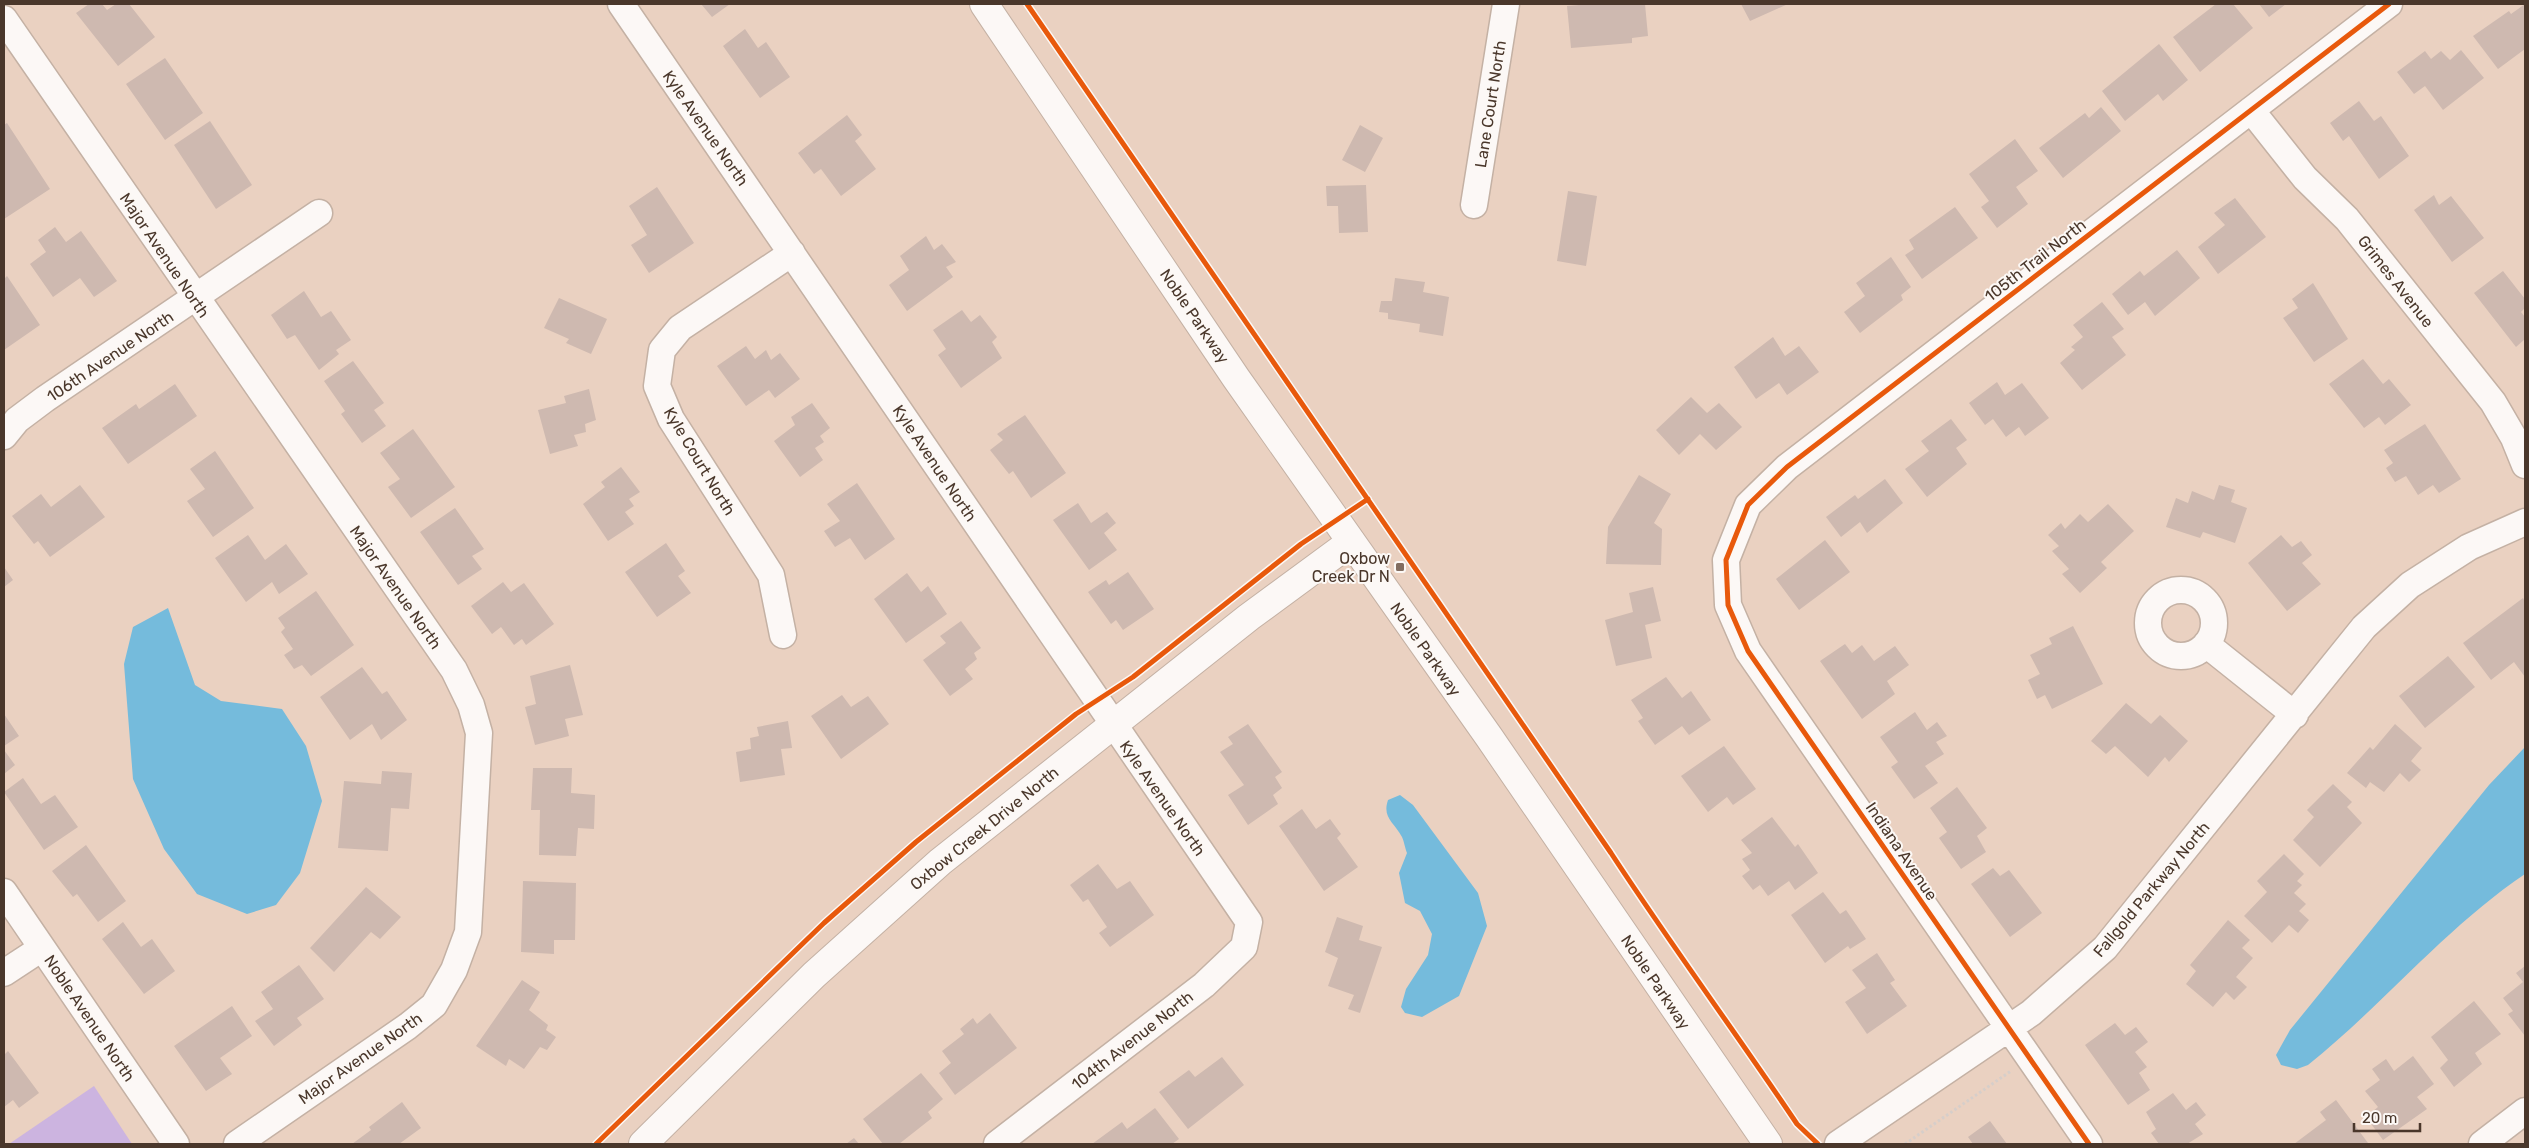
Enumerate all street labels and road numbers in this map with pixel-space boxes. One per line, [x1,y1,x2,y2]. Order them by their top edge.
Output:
street label: Lane Court North [1471,39,1510,169]
street label: Kyle Avenue North [659,67,752,190]
street label: Major Avenue North [116,189,213,321]
street label: 105th Trail North [1981,215,2090,306]
street label: Grimes Avenue [2354,231,2438,331]
street label: Noble Parkway [1156,265,1233,367]
street label: 106th Avenue North [43,307,177,406]
street label: Kyle Avenue North [889,401,981,525]
street label: Kyle Court North [660,404,739,519]
street label: Major Avenue North [346,522,445,653]
street label: Noble Parkway [1386,599,1465,700]
street label: Kyle Avenue North [1116,737,1209,860]
street label: Oxbow Creek Drive North [906,763,1062,894]
street label: Indiana Avenue [1862,799,1941,904]
street label: Fallgold Parkway North [2089,818,2214,961]
street label: Noble Parkway [1617,931,1694,1033]
street label: Noble Avenue North [40,951,139,1085]
street label: 104th Avenue North [1068,987,1197,1094]
street label: Major Avenue North [295,1009,426,1108]

